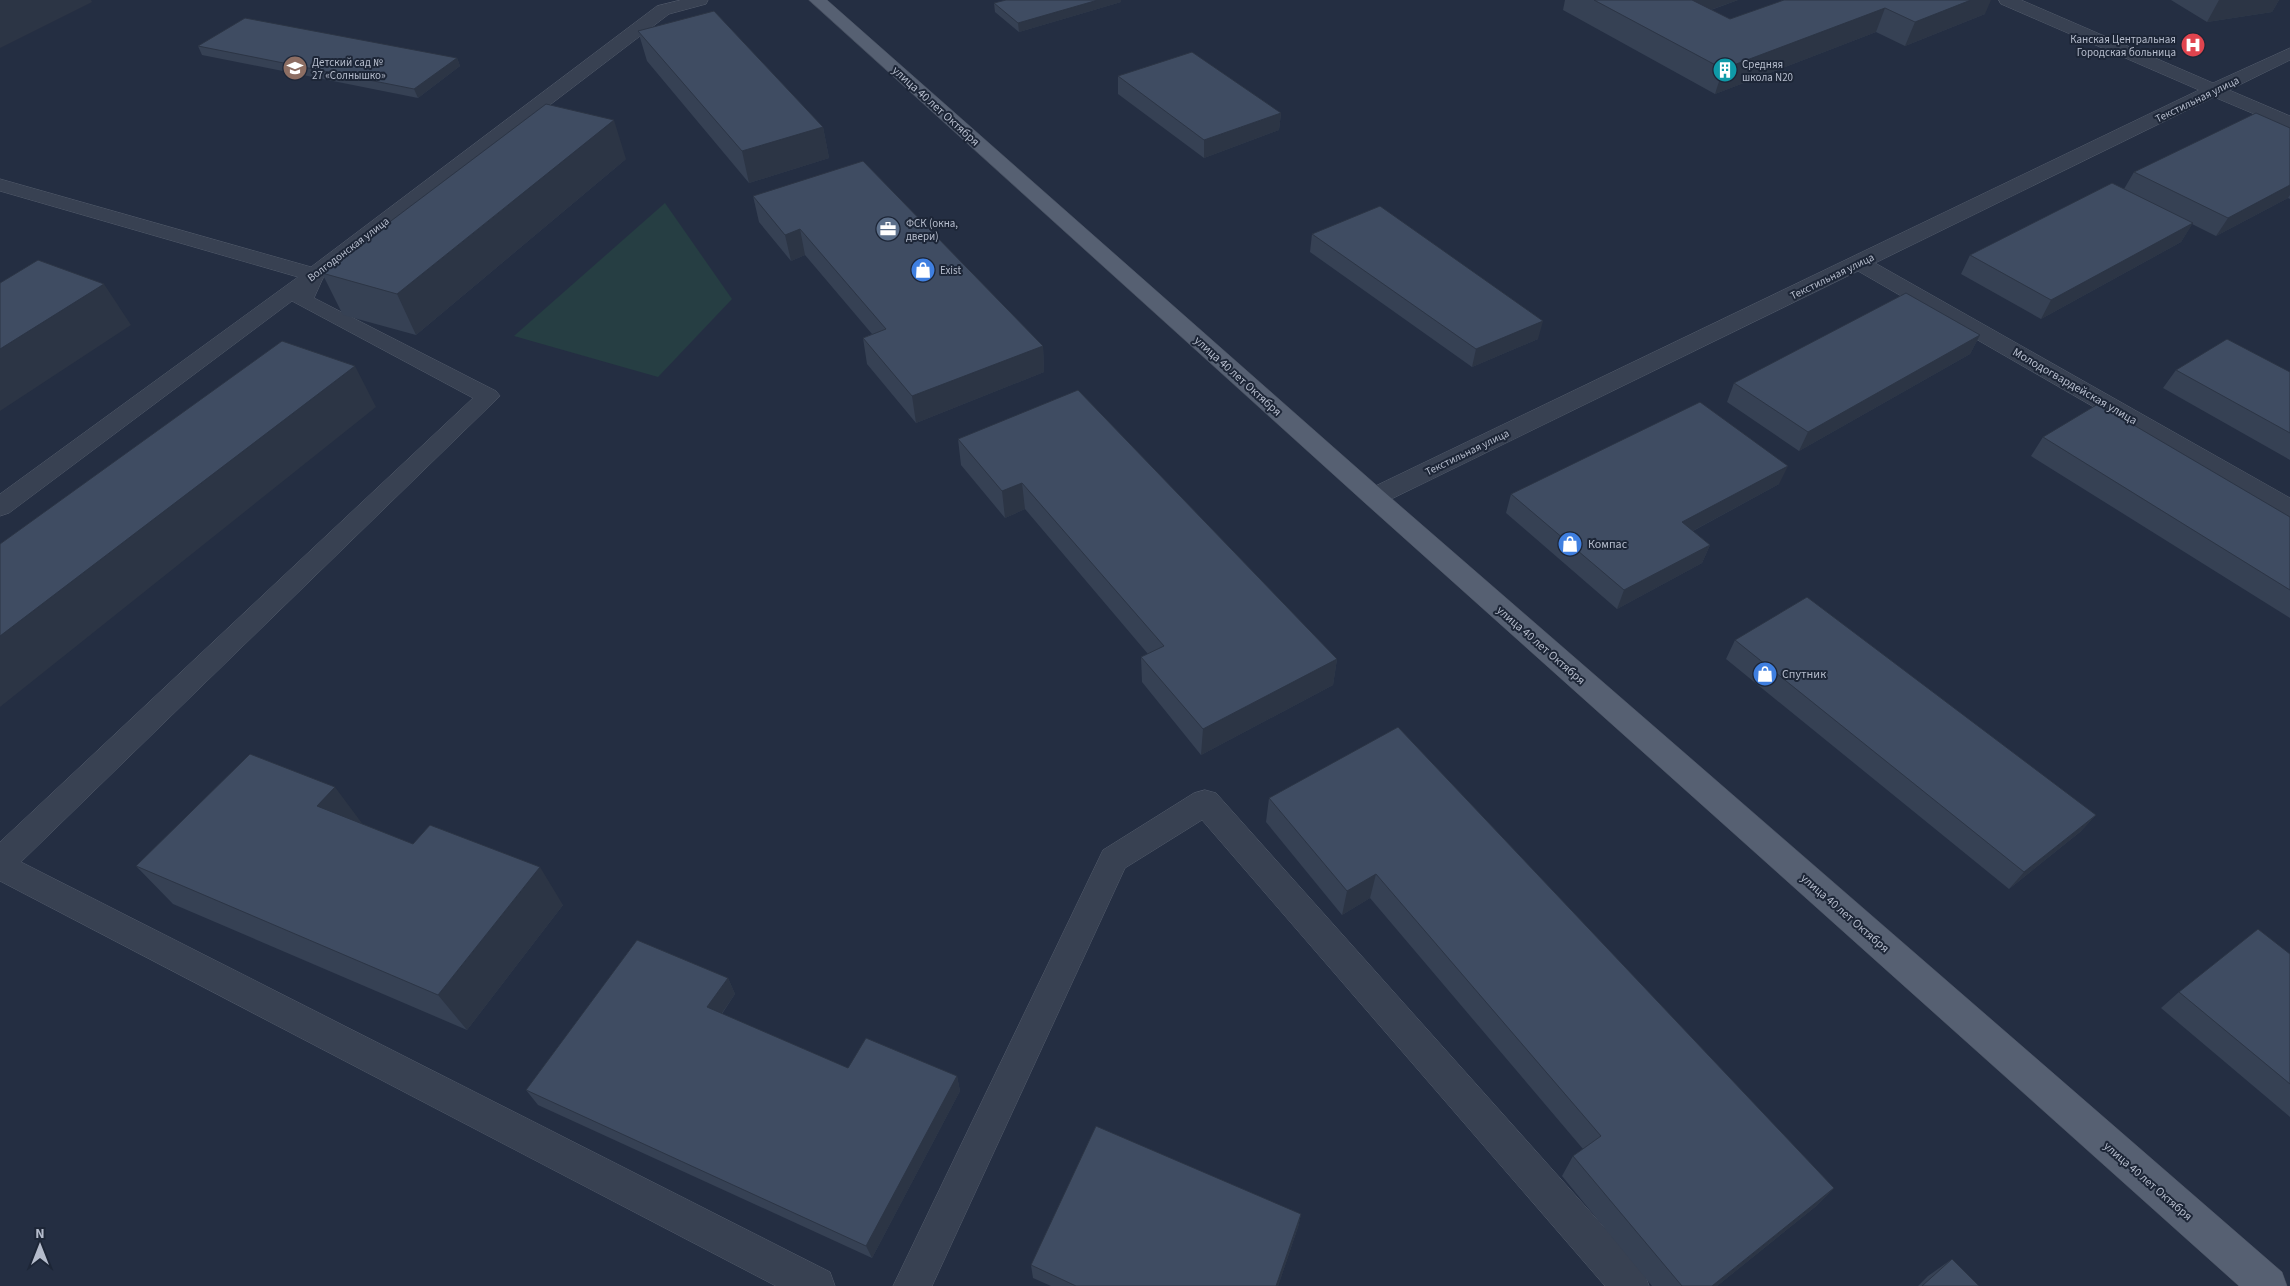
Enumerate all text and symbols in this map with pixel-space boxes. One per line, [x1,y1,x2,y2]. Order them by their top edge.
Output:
place label: Канская Центральная Городская больница [2070,32,2176,60]
hospital icon: Канская Центральная Городская больница [2180,32,2206,58]
school or university icon: Детский сад № 27 «Солнышко» [282,55,308,81]
place label: Детский сад № 27 «Солнышко» [312,55,386,83]
building icon: Средняя школа N20 [1712,57,1738,83]
place label: Средняя школа N20 [1742,57,1793,85]
street label: улица 40 лет Октября [888,62,983,150]
street label: Текстильная улица [2153,73,2242,126]
street label: Волгодонская улица [304,214,392,285]
office icon: ФСК (окна, двери) [875,216,901,242]
place label: ФСК (окна, двери) [906,216,958,244]
street label: Текстильная улица [1788,250,1877,303]
shop icon: Exist [910,257,936,283]
place label: Exist [940,263,961,278]
street label: улица 40 лет Октября [1190,332,1285,420]
street label: Молодогвардейская улица [2009,344,2140,429]
street label: Текстильная улица [1423,426,1512,479]
shop icon: Компас [1557,531,1583,557]
place label: Компас [1588,536,1628,553]
street label: улица 40 лет Октября [1493,602,1589,689]
shop icon: Спутник [1752,661,1778,687]
place label: Спутник [1782,666,1826,683]
street label: улица 40 лет Октября [1797,870,1893,957]
street label: улица 40 лет Октября [2100,1138,2196,1225]
north arrow [15,1221,65,1271]
text: N [35,1224,45,1244]

